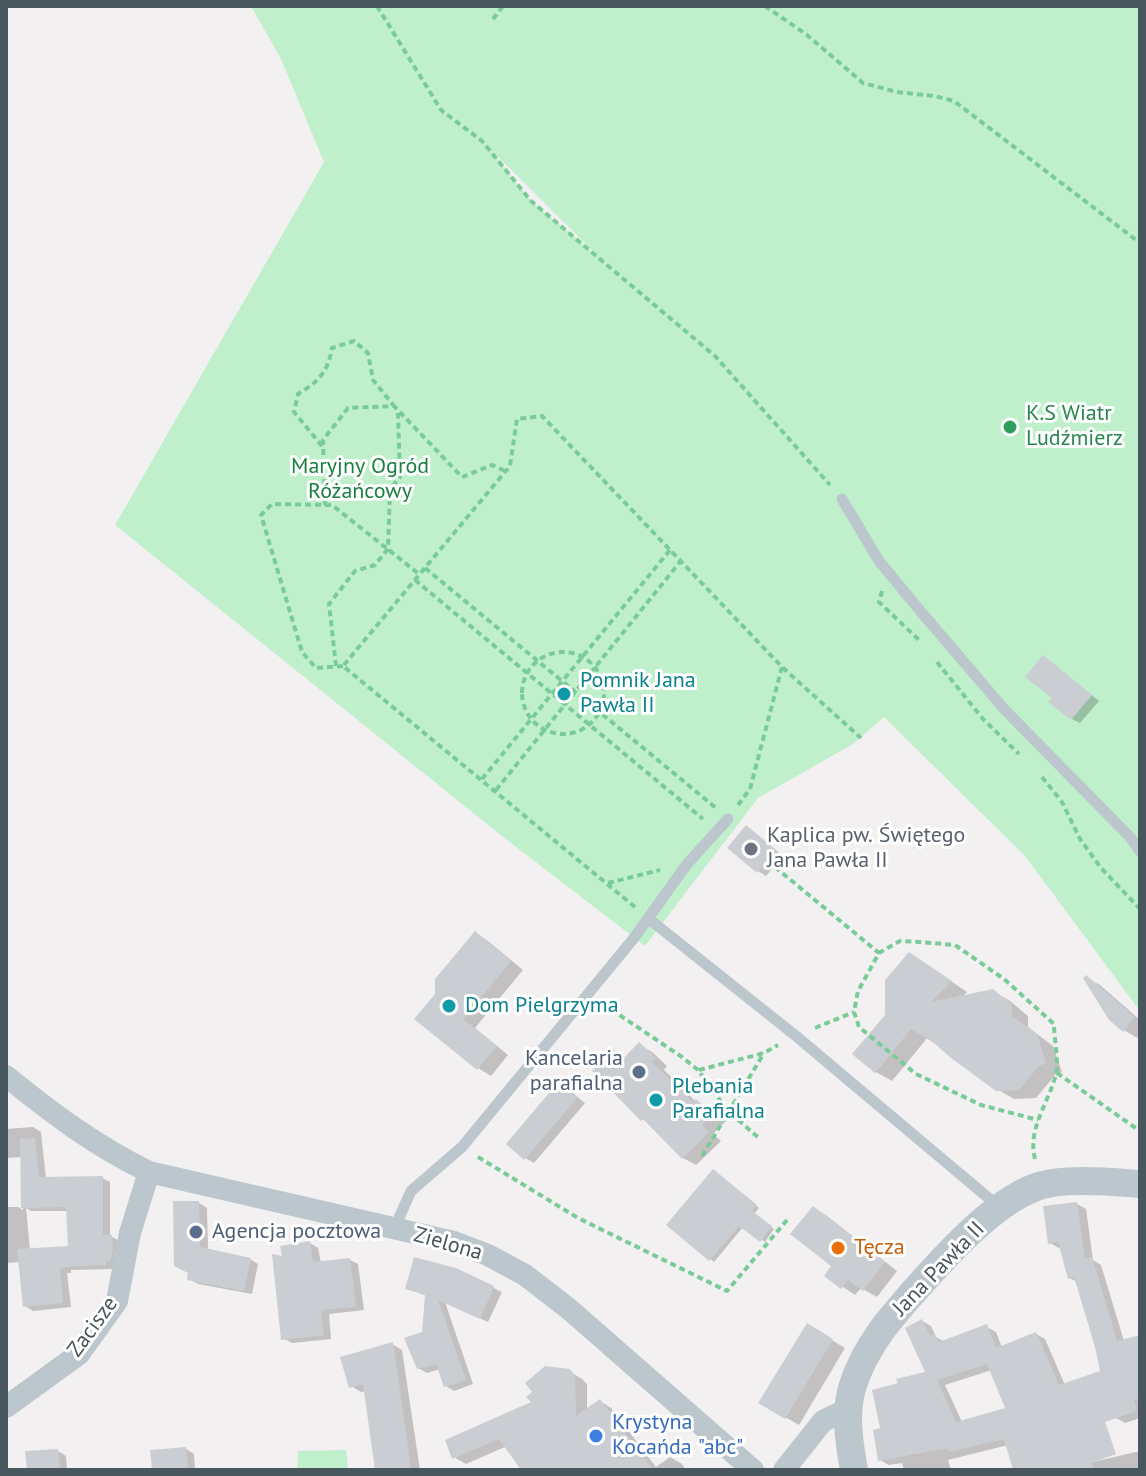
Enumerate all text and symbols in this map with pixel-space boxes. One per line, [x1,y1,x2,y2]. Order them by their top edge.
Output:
place label: K.S Wiatr Ludźmierz [1026,401,1123,452]
marker: K.S Wiatr Ludźmierz [1001,418,1019,436]
park label: Maryjny Ogród Różańcowy [291,454,429,506]
place label: Pomnik Jana Pawła II [580,668,696,720]
marker: Pomnik Jana Pawła II [555,685,573,703]
place label: Kaplica pw. Świętego Jana Pawła II [767,823,965,874]
marker: Kaplica pw. Świętego Jana Pawła II [742,840,760,858]
place label: Dom Pielgrzyma [465,993,619,1019]
marker: Dom Pielgrzyma [440,997,458,1015]
place label: Kancelaria parafialna [525,1046,623,1098]
marker: Kancelaria parafialna [630,1063,648,1081]
place label: Plebania Parafialna [672,1074,765,1126]
marker: Plebania Parafialna [647,1091,665,1109]
street label: Jana Pawła II [888,1216,990,1322]
place label: Agencja pocztowa [212,1219,381,1245]
street label: Zielona [411,1222,485,1266]
marker: Agencja pocztowa [187,1223,205,1241]
place label: Tęcza [854,1235,905,1261]
marker: Tęcza [829,1239,847,1257]
street label: Zacisze [62,1292,124,1362]
place label: Krystyna Kocańda "abc" [612,1410,743,1462]
marker: Krystyna Kocańda "abc" [587,1427,605,1445]

